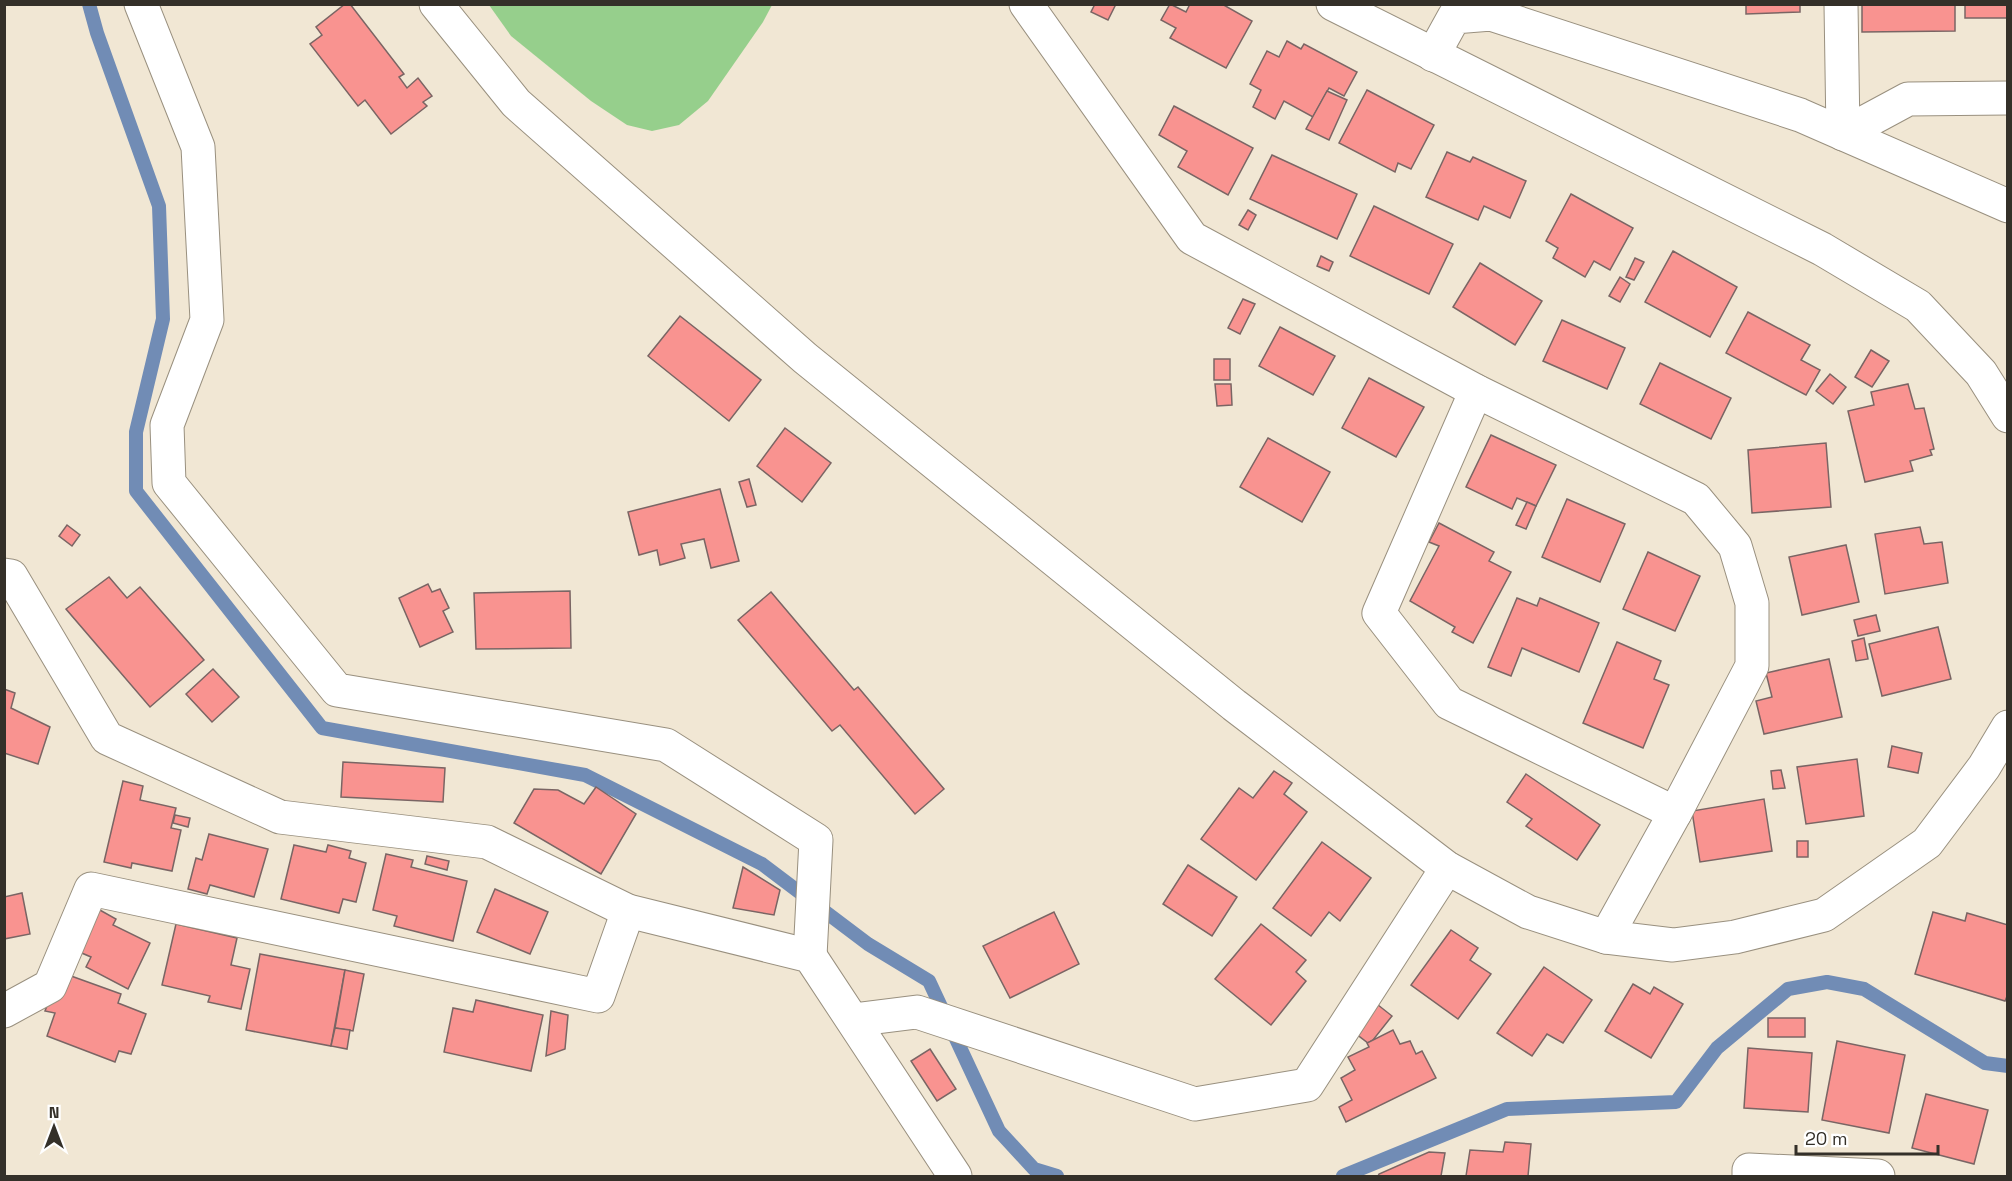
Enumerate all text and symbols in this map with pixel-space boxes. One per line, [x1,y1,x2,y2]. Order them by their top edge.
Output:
north arrow [24,1097,84,1157]
text: N [49,1102,59,1123]
scale bar [1796,1118,1938,1156]
text: 20 m [1805,1127,1848,1150]

